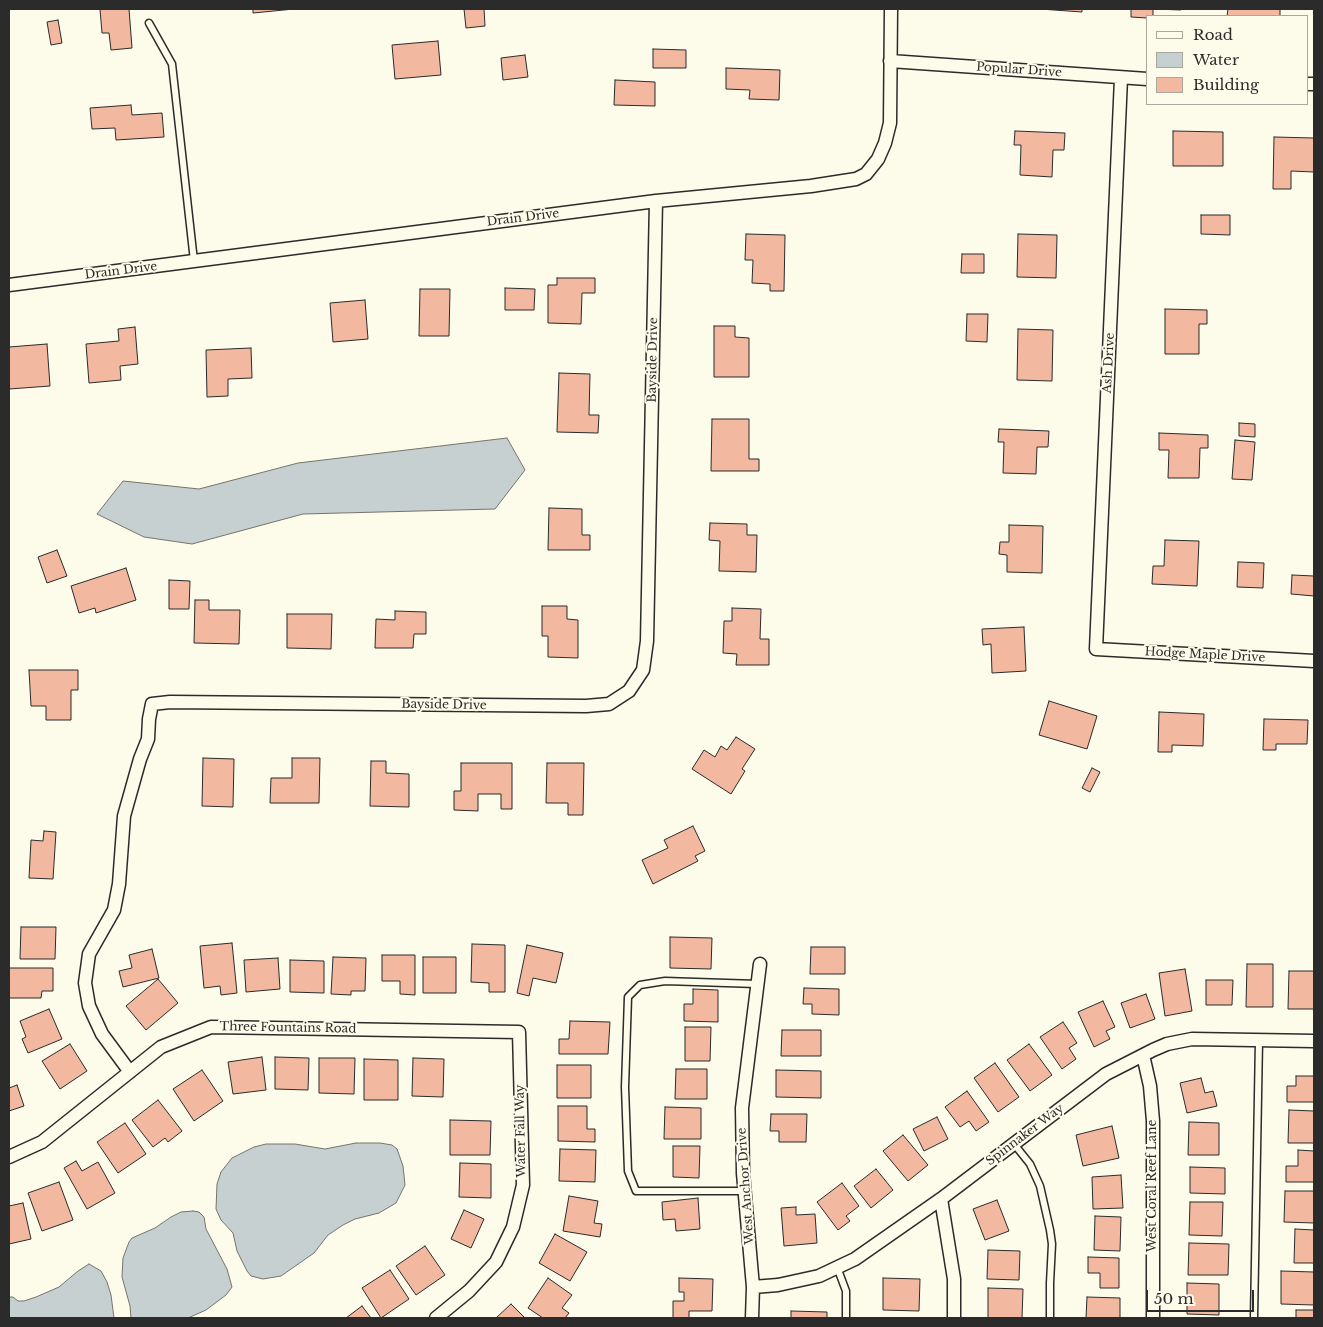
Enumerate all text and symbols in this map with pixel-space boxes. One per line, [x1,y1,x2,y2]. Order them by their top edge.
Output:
legend [1146,15,1308,105]
text: Road [1193,25,1233,44]
text: Water [1193,50,1239,69]
street label: Popular Drive [976,60,1062,80]
text: Building [1193,75,1259,94]
street label: Drain Drive [486,206,560,230]
street label: Drain Drive [84,259,158,283]
street label: Bayside Drive [645,317,661,403]
street label: Ash Drive [1100,332,1118,394]
street label: Hodge Maple Drive [1144,645,1266,665]
street label: Bayside Drive [401,697,487,713]
street label: Three Fountains Road [220,1020,356,1036]
street label: Water Fall Way [513,1084,529,1178]
street label: Spinnaker Way [983,1101,1067,1169]
street label: West Coral Reef Lane [1146,1120,1160,1252]
street label: West Anchor Drive [735,1127,757,1245]
scale bar [1148,1280,1256,1312]
text: 50 m [1154,1289,1194,1308]

